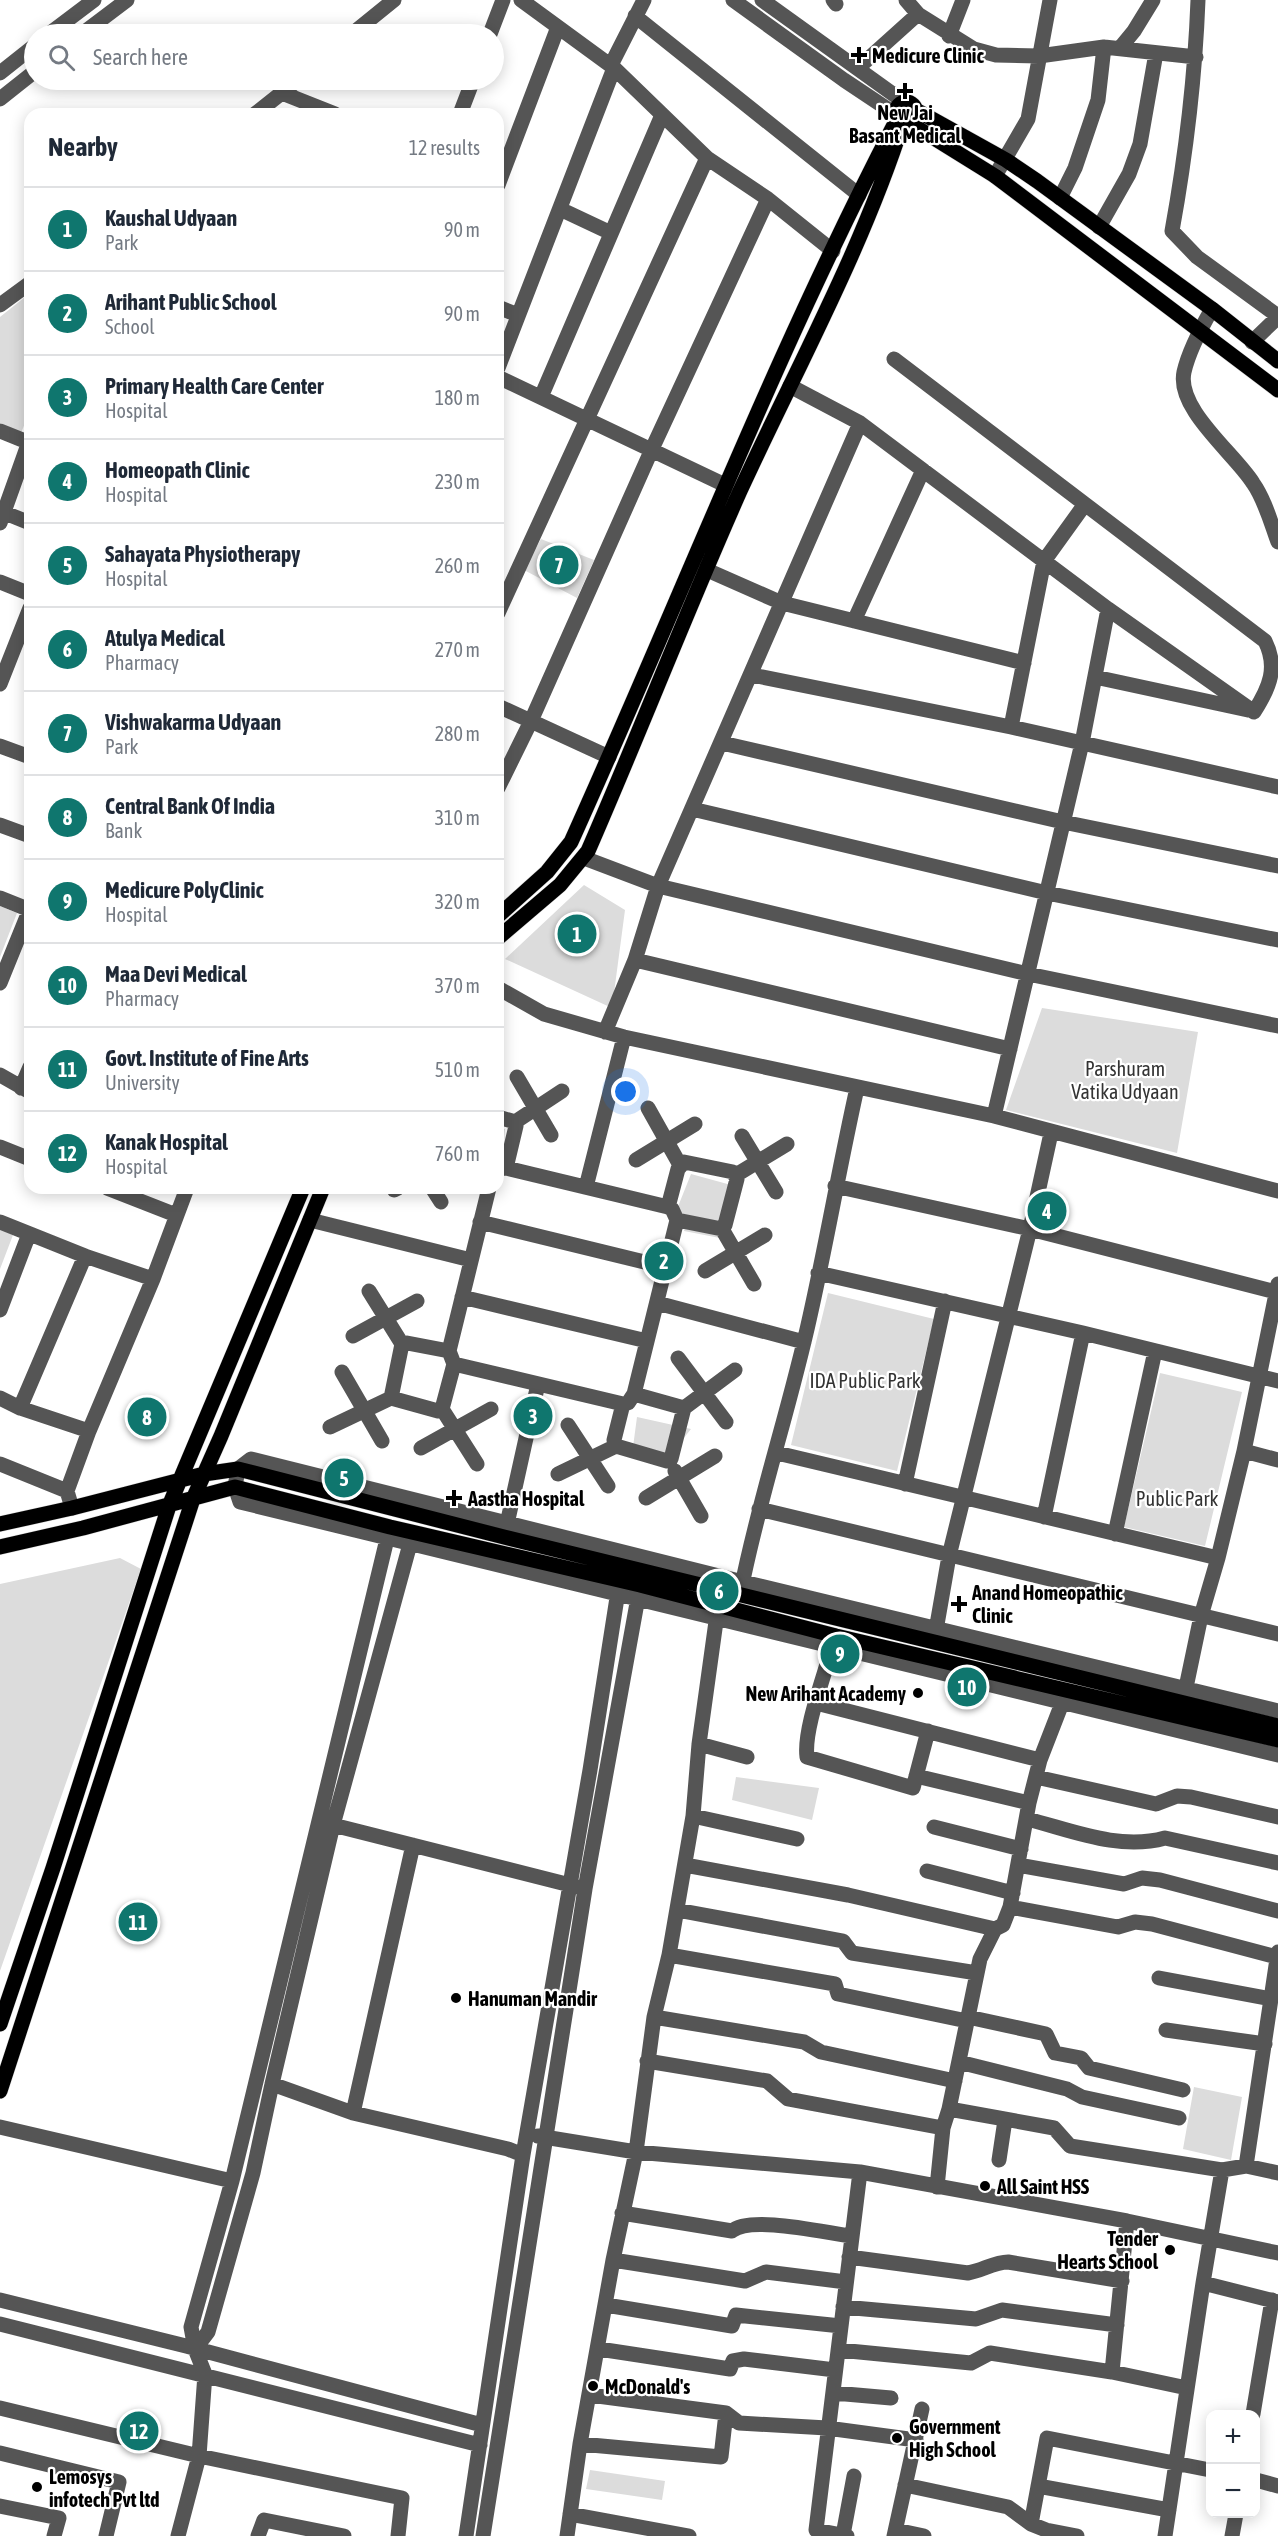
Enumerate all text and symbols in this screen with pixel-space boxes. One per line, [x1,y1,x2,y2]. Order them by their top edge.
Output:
search box [24,24,504,90]
icon: search [45,41,78,74]
text: Search here [93,44,188,70]
place label: Medicure Clinic [872,44,984,67]
marker: Medicure Clinic [850,46,868,64]
marker: New Jai Basant Medical [898,84,912,98]
place label: New Jai Basant Medical [849,101,962,147]
text: Nearby [48,132,118,162]
text: 12 results [409,136,480,159]
text: Kaushal Udyaan [105,205,237,231]
text: 1 [63,218,72,241]
text: 90 m [444,218,480,241]
text: Park [105,231,138,254]
text: Arihant Public School [105,289,277,315]
text: 2 [63,302,72,325]
text: 90 m [444,302,480,325]
text: School [105,315,155,338]
text: Primary Health Care Center [105,373,324,399]
text: 3 [63,386,72,409]
text: 180 m [435,386,480,409]
text: Hospital [105,399,168,422]
text: Homeopath Clinic [105,457,250,483]
text: 4 [63,470,72,493]
text: 230 m [435,470,480,493]
text: Hospital [105,483,168,506]
text: Sahayata Physiotherapy [105,541,300,567]
pin: 7 [540,542,578,588]
text: 5 [63,554,72,577]
text: 260 m [435,554,480,577]
text: Hospital [105,567,168,590]
text: Atulya Medical [105,625,225,651]
text: 6 [63,638,72,661]
text: 270 m [435,638,480,661]
text: Pharmacy [105,651,179,674]
text: Vishwakarma Udyaan [105,709,281,735]
text: 7 [63,722,72,745]
text: 280 m [435,722,480,745]
text: Park [105,735,138,758]
text: Central Bank Of India [105,793,275,819]
text: 8 [63,806,72,829]
text: 310 m [435,806,480,829]
text: Bank [105,819,142,842]
text: Medicure PolyClinic [105,877,264,903]
text: 9 [63,890,72,913]
text: 320 m [435,890,480,913]
text: Hospital [105,903,168,926]
pin: 1 [558,912,596,956]
text: Maa Devi Medical [105,961,247,987]
text: 10 [58,974,77,997]
text: 370 m [435,974,480,997]
text: Pharmacy [105,987,179,1010]
text: Govt. Institute of Fine Arts [105,1045,309,1071]
park label: Parshuram Vatika Udyaan [1071,1057,1179,1103]
text: 11 [58,1058,77,1081]
text: 510 m [435,1058,480,1081]
text: University [105,1071,180,1094]
your location [611,1077,640,1106]
text: Kanak Hospital [105,1129,228,1155]
text: 12 [58,1142,77,1165]
text: 760 m [435,1142,480,1165]
text: Hospital [105,1155,168,1178]
pin: 4 [1028,1188,1066,1234]
pin: 2 [644,1238,684,1284]
park label: IDA Public Park [809,1369,921,1392]
pin: 8 [128,1394,166,1440]
pin: 3 [514,1394,552,1438]
pin: 5 [324,1456,364,1500]
place label: Aastha Hospital [467,1487,585,1510]
park label: Public Park [1136,1487,1218,1510]
marker: Aastha Hospital [445,1489,463,1507]
pin: 6 [700,1568,738,1614]
place label: Anand Homeopathic Clinic [971,1581,1123,1627]
marker: Anand Homeopathic Clinic [950,1595,968,1613]
pin: 9 [820,1632,860,1676]
pin: 10 [948,1664,986,1710]
place label: New Arihant Academy [745,1682,907,1705]
marker: New Arihant Academy [911,1686,925,1700]
pin: 11 [118,1900,158,1944]
place label: Hanuman Mandir [468,1987,598,2010]
marker: Hanuman Mandir [449,1991,463,2005]
place label: All Saint HSS [996,2175,1090,2198]
marker: All Saint HSS [978,2179,992,2193]
place label: Tender Hearts School [1057,2227,1159,2273]
marker: Tender Hearts School [1163,2243,1177,2257]
place label: McDonald's [605,2375,690,2398]
marker: McDonald's [586,2379,600,2393]
pin: 12 [120,2408,158,2454]
map controls [1206,2410,1260,2518]
button: + [1206,2410,1260,2464]
place label: Government High School [909,2415,1001,2461]
marker: Government High School [890,2431,904,2445]
button: − [1206,2464,1260,2518]
place label: Lemosys infotech Pvt ltd [49,2465,159,2511]
marker: Lemosys infotech Pvt ltd [30,2480,44,2494]

